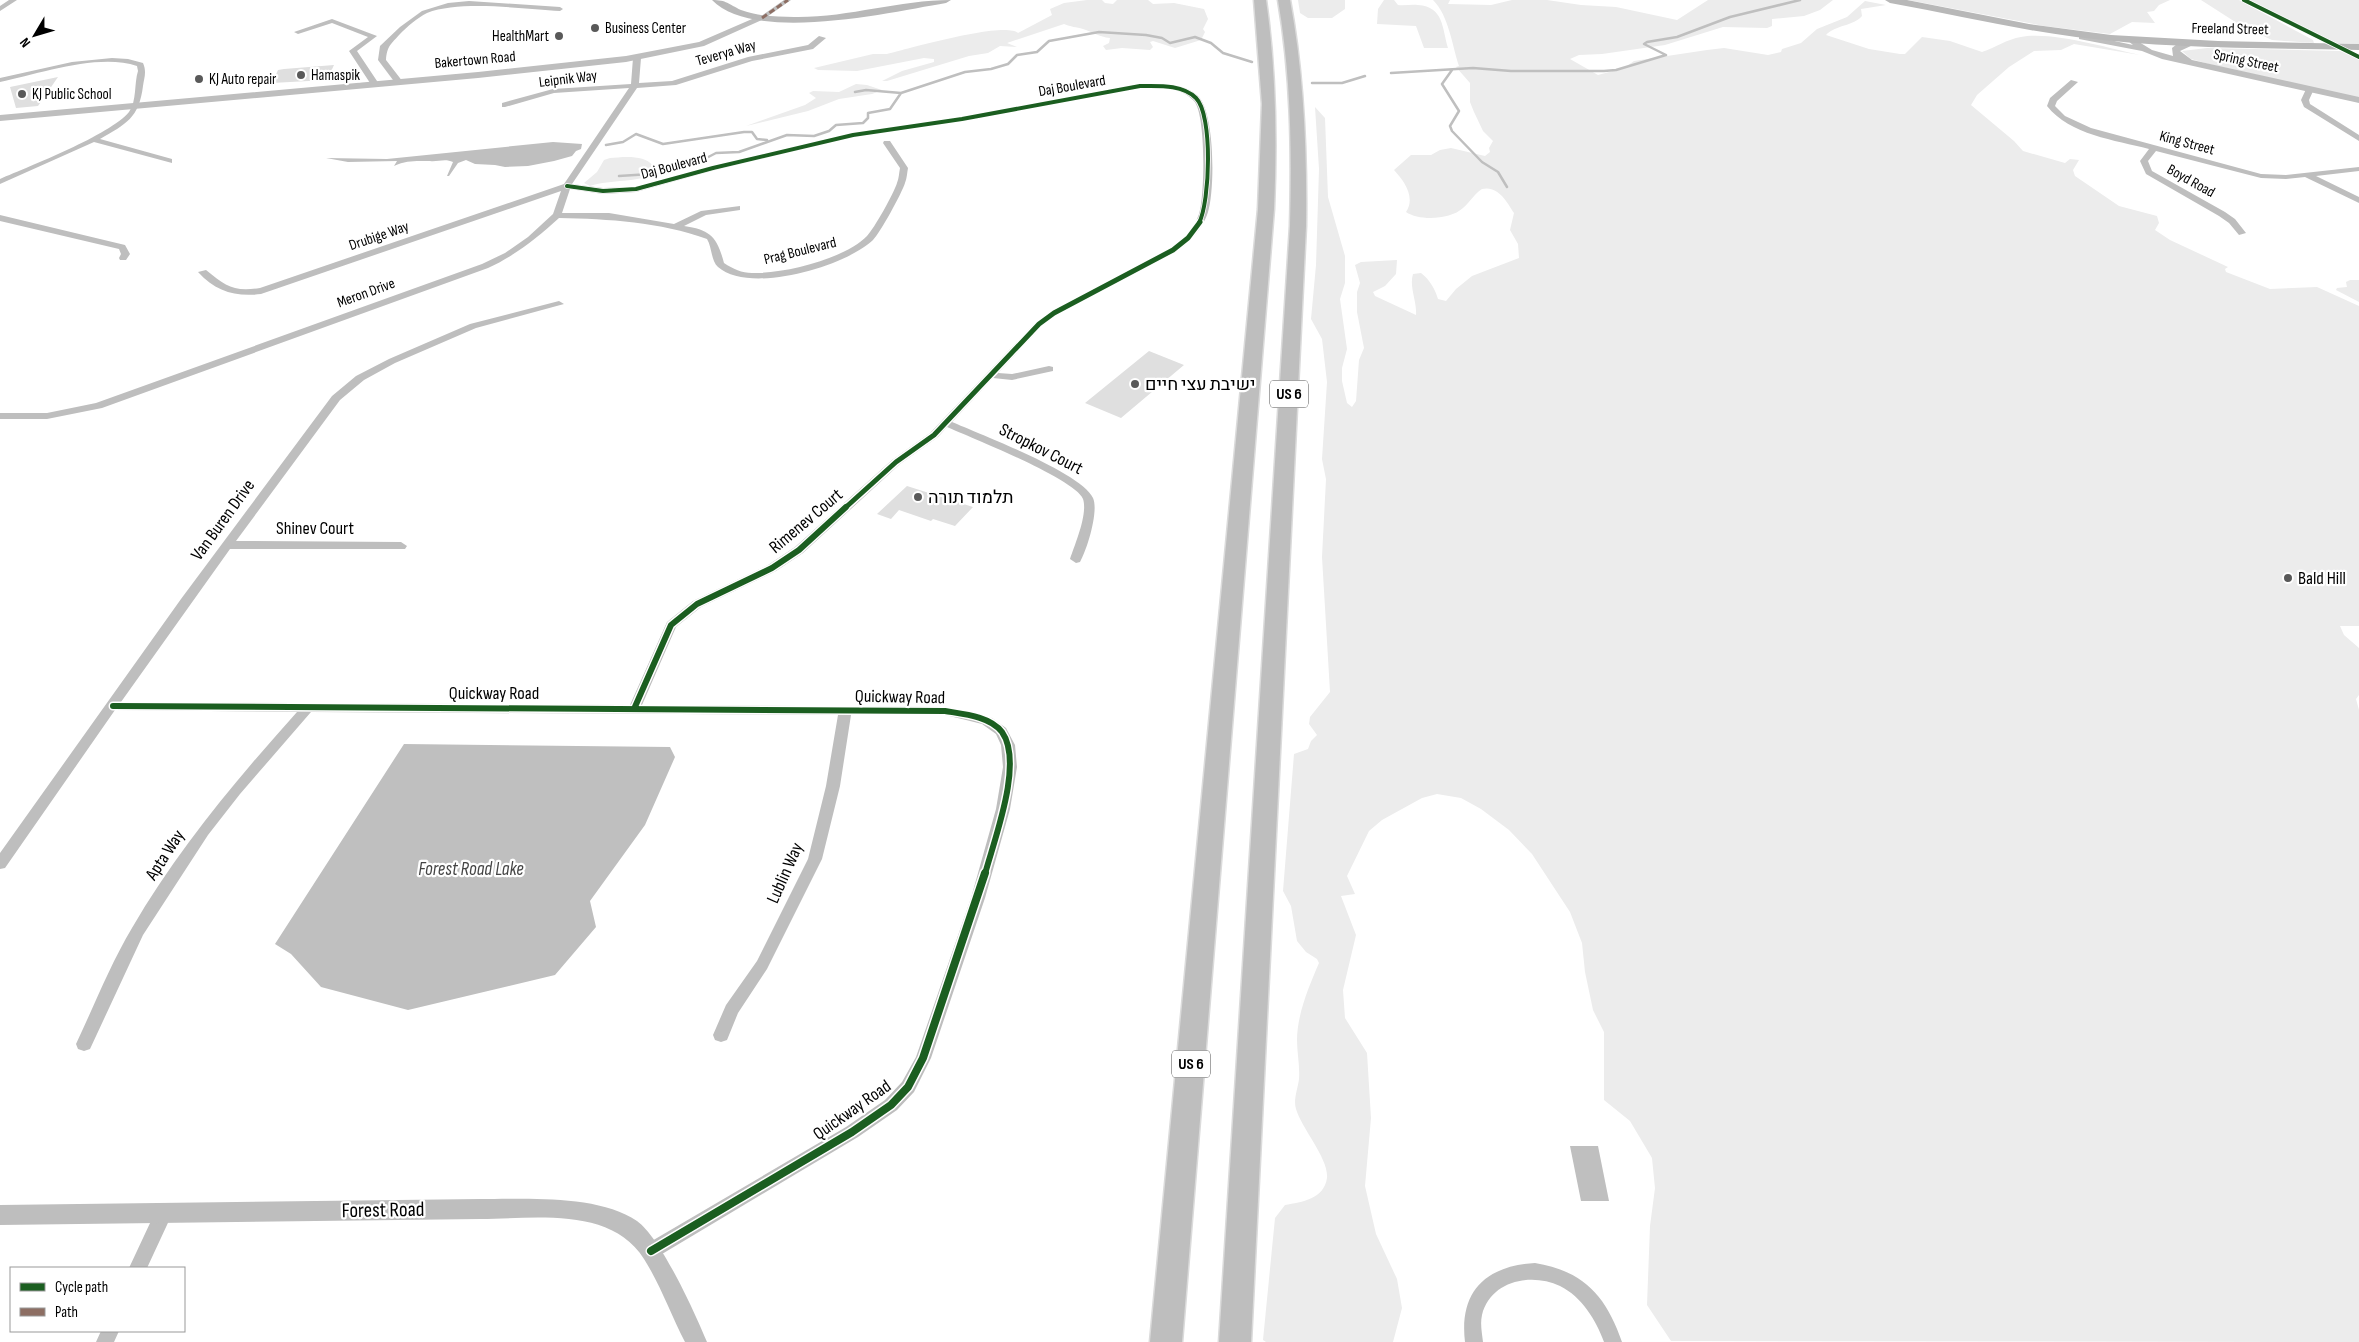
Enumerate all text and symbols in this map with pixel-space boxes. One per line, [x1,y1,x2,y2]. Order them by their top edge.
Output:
north arrow [10,10,60,60]
place label: Business Center [605,19,687,38]
street label: Freeland Street [2191,19,2269,39]
marker: Business Center [589,22,601,34]
place label: HealthMart [492,27,549,46]
marker: HealthMart [553,30,565,42]
text: N [16,35,34,51]
street label: Teverya Way [694,35,758,71]
street label: Spring Street [2212,45,2281,77]
street label: Bakertown Road [434,47,516,73]
place label: Hamaspik [311,66,360,85]
street label: Leipnik Way [538,66,598,92]
marker: Hamaspik [295,69,307,81]
place label: KJ Auto repair [209,70,277,89]
street label: Daj Boulevard [1037,71,1107,101]
marker: KJ Auto repair [193,73,205,85]
place label: KJ Public School [32,85,112,104]
marker: KJ Public School [16,88,28,100]
street label: King Street [2157,127,2217,160]
street label: Daj Boulevard [639,148,709,184]
street label: Boyd Road [2164,160,2218,202]
street label: Drubige Way [347,217,412,255]
street label: Prag Boulevard [762,233,838,269]
street label: Meron Drive [334,274,398,312]
place label: ישיבת עצי חיים [1145,374,1256,395]
marker: ישיבת עצי חיים [1129,378,1141,390]
road number: US 6 [1270,380,1308,408]
street label: Stropkov Court [996,419,1087,479]
street label: Van Buren Drive [187,476,259,564]
street label: Rimenev Court [765,484,847,558]
place label: תלמוד תורה [928,487,1013,508]
marker: תלמוד תורה [912,491,924,503]
street label: Shinev Court [276,518,354,539]
place label: Bald Hill [2298,568,2346,589]
marker: Bald Hill [2282,572,2294,584]
street label: Quickway Road [449,683,539,704]
street label: Quickway Road [855,686,945,708]
street label: Apta Way [140,826,189,885]
street label: Lublin Way [762,839,808,907]
water label: Forest Road Lake [418,858,524,881]
road number: US 6 [1172,1050,1210,1078]
street label: Quickway Road [809,1075,895,1145]
street label: Forest Road [341,1197,425,1223]
legend [10,1267,185,1332]
text: Cycle path [55,1278,108,1297]
text: Path [55,1303,78,1322]

